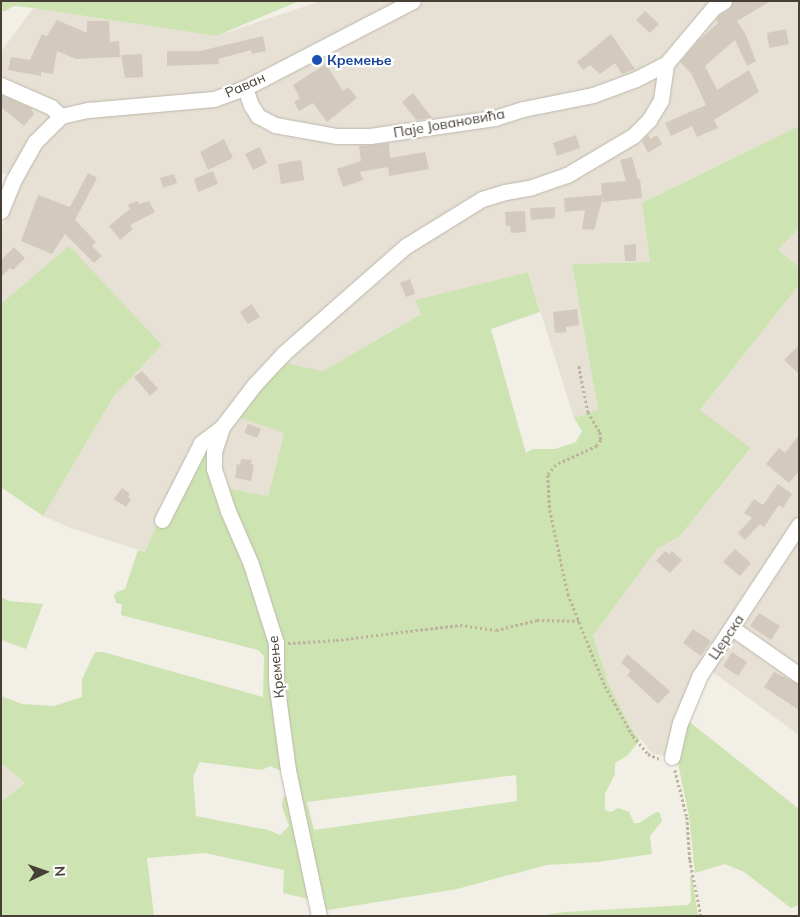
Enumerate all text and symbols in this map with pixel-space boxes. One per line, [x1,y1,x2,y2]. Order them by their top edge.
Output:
place label: Кремење [327,52,392,68]
marker: Кремење [311,54,323,66]
street label: Раван [222,69,268,101]
street label: Паје Јовановића [392,105,506,141]
street label: Церска [705,611,747,663]
street label: Кремење [264,635,288,699]
north arrow [20,847,70,897]
text: N [51,865,69,877]

